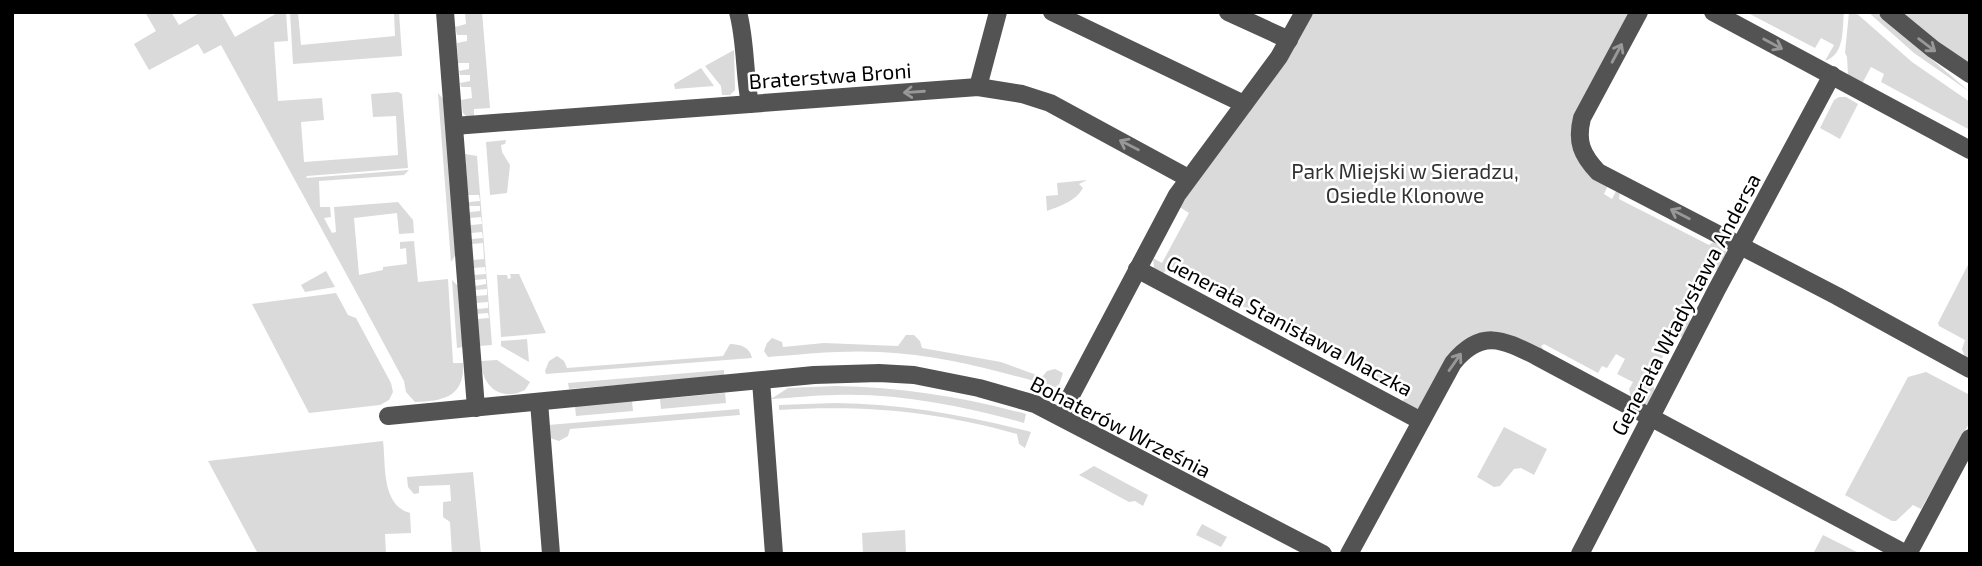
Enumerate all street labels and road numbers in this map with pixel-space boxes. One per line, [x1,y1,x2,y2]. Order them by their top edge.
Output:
street label: Braterstwa Broni [748,57,912,93]
street label: Generała Władysława Andersa [1605,169,1765,439]
street label: Generała Stanisława Maczka [1163,249,1417,401]
street label: Bohaterów Września [1027,370,1215,482]

